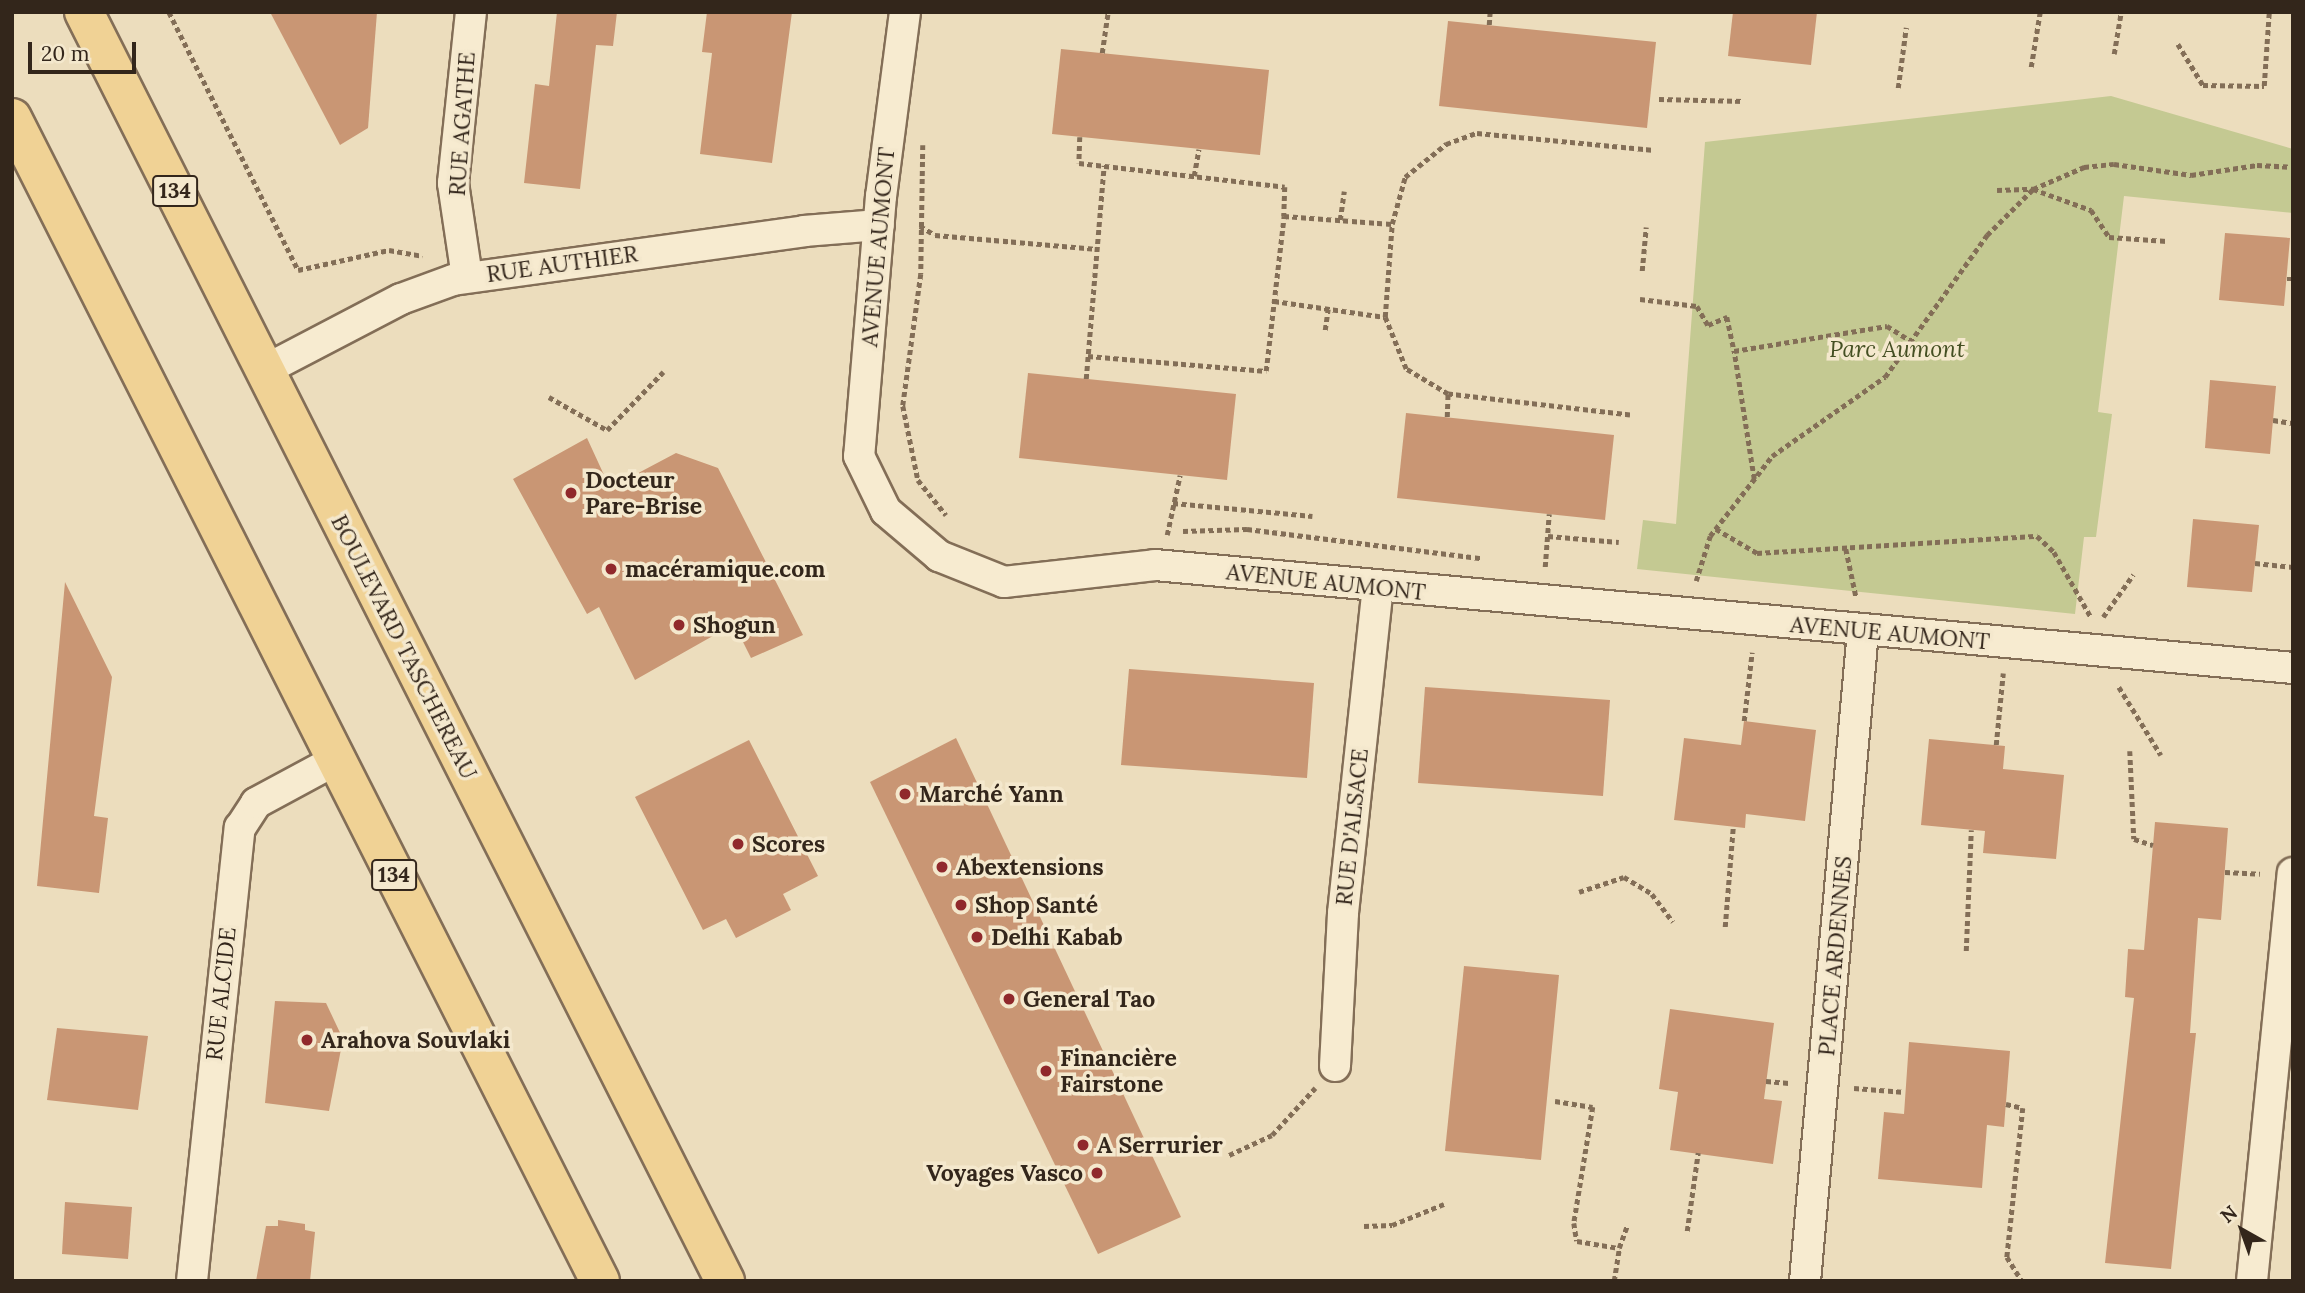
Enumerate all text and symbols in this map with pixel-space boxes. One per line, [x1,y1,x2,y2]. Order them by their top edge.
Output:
scale bar [32,28,140,72]
text: 20 m [41,40,90,67]
street label: RUE AGATHE [443,51,481,197]
street label: AVENUE AUMONT [856,146,900,348]
road number: 134 [150,174,200,208]
street label: RUE AUTHIER [485,240,639,288]
park label: Parc Aumont [1829,335,1965,363]
place label: Docteur Pare-Brise [585,466,702,520]
marker: Docteur Pare-Brise [563,485,579,501]
street label: BOULEVARD TASCHEREAU [325,510,483,784]
place label: macéramique.com [625,555,825,583]
street label: AVENUE AUMONT [1225,558,1427,606]
marker: macéramique.com [603,561,619,577]
place label: Shogun [693,611,776,639]
street label: AVENUE AUMONT [1789,611,1991,655]
marker: Shogun [671,617,687,633]
street label: RUE D'ALSACE [1330,747,1374,907]
place label: Marché Yann [919,780,1064,808]
marker: Marché Yann [897,786,913,802]
place label: Scores [752,830,825,858]
marker: Scores [730,836,746,852]
place label: Abextensions [956,853,1104,881]
street label: PLACE ARDENNES [1813,855,1857,1057]
road number: 134 [370,858,418,892]
marker: Abextensions [934,859,950,875]
place label: Shop Santé [975,891,1098,919]
marker: Shop Santé [953,897,969,913]
place label: Delhi Kabab [991,923,1123,951]
street label: RUE ALCIDE [200,926,242,1062]
marker: Delhi Kabab [969,929,985,945]
place label: General Tao [1023,985,1155,1013]
marker: General Tao [1001,991,1017,1007]
place label: Arahova Souvlaki [321,1026,510,1054]
marker: Arahova Souvlaki [299,1032,315,1048]
place label: Financière Fairstone [1060,1044,1177,1098]
marker: Financière Fairstone [1038,1063,1054,1079]
place label: A Serrurier [1097,1131,1223,1159]
marker: A Serrurier [1075,1137,1091,1153]
place label: Voyages Vasco [926,1159,1083,1187]
marker: Voyages Vasco [1089,1165,1105,1181]
north arrow [2207,1195,2277,1265]
text: N [2215,1200,2242,1228]

